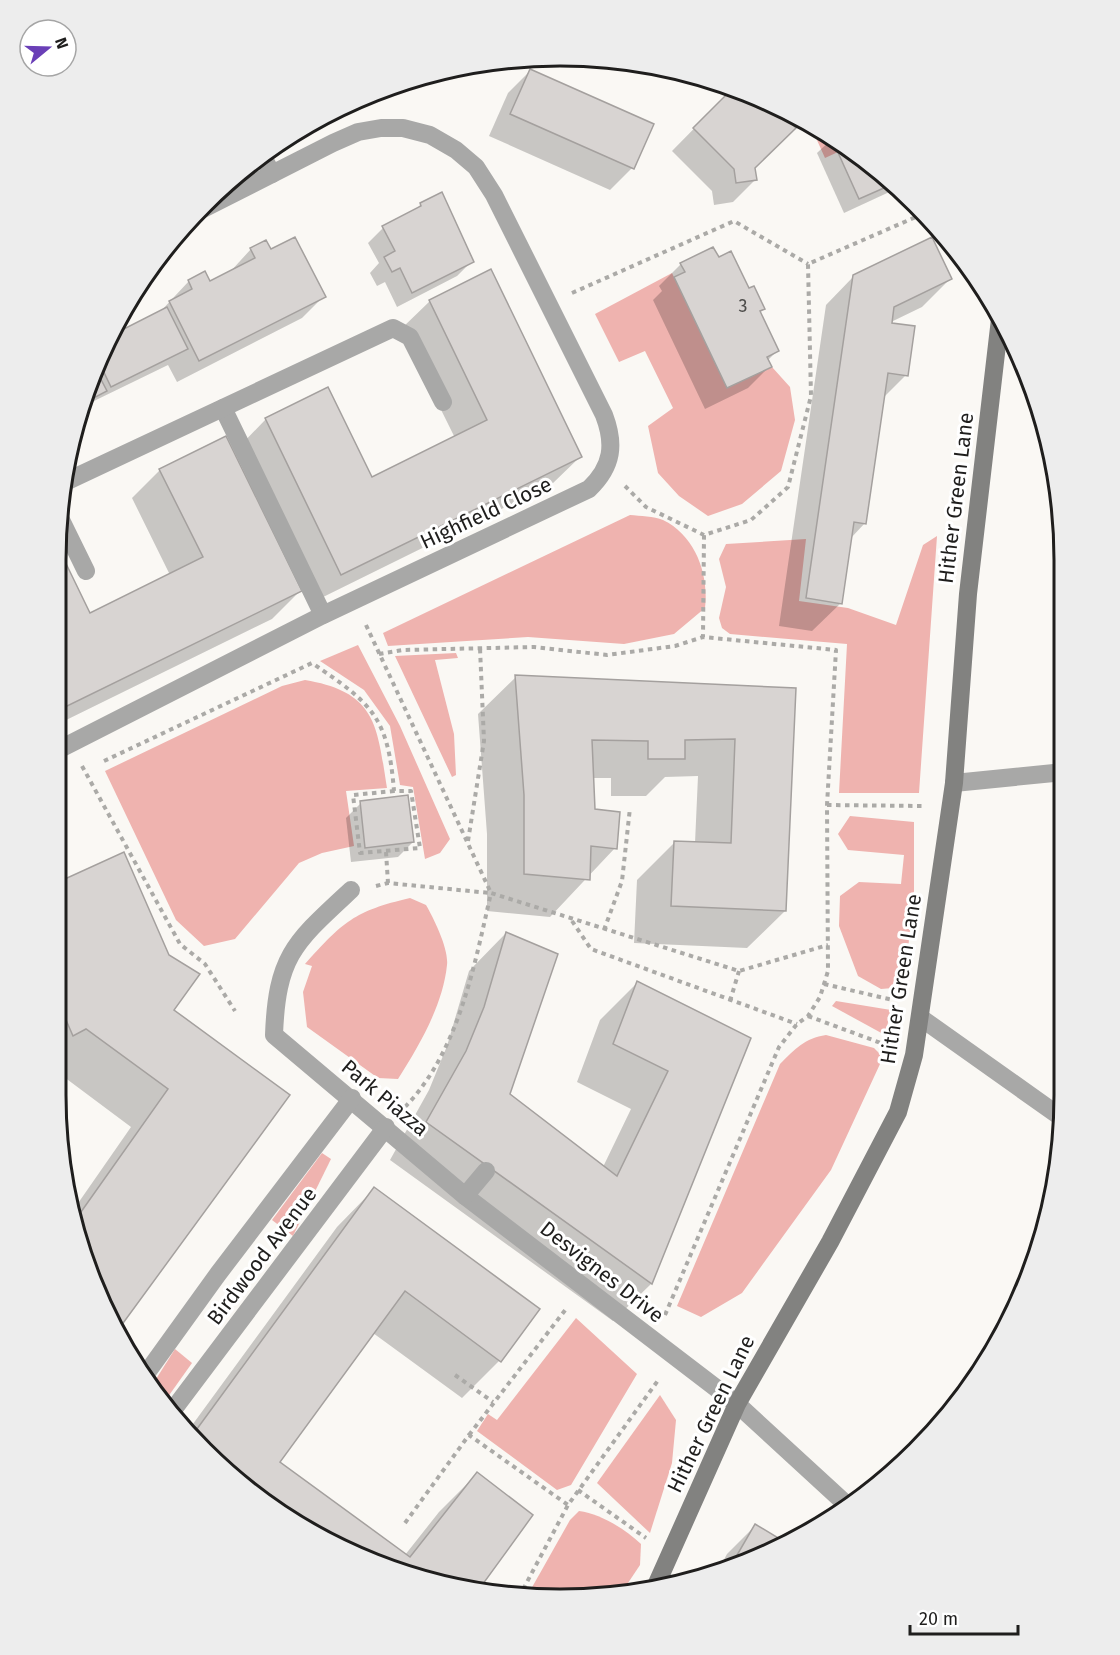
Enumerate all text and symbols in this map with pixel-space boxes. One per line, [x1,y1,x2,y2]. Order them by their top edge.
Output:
north arrow [18,18,78,78]
text: N [51,35,72,51]
house number: 3 [739,295,747,317]
street label: Hither Green Lane [933,411,979,585]
street label: Highfield Close [416,471,556,555]
street label: Hither Green Lane [875,892,927,1066]
street label: Park Piazza [336,1054,434,1142]
street label: Birdwood Avenue [202,1182,322,1330]
street label: Desvignes Drive [535,1216,669,1328]
street label: Hither Green Lane [662,1331,760,1497]
scale bar [910,1598,1018,1636]
text: 20 m [919,1608,958,1630]

